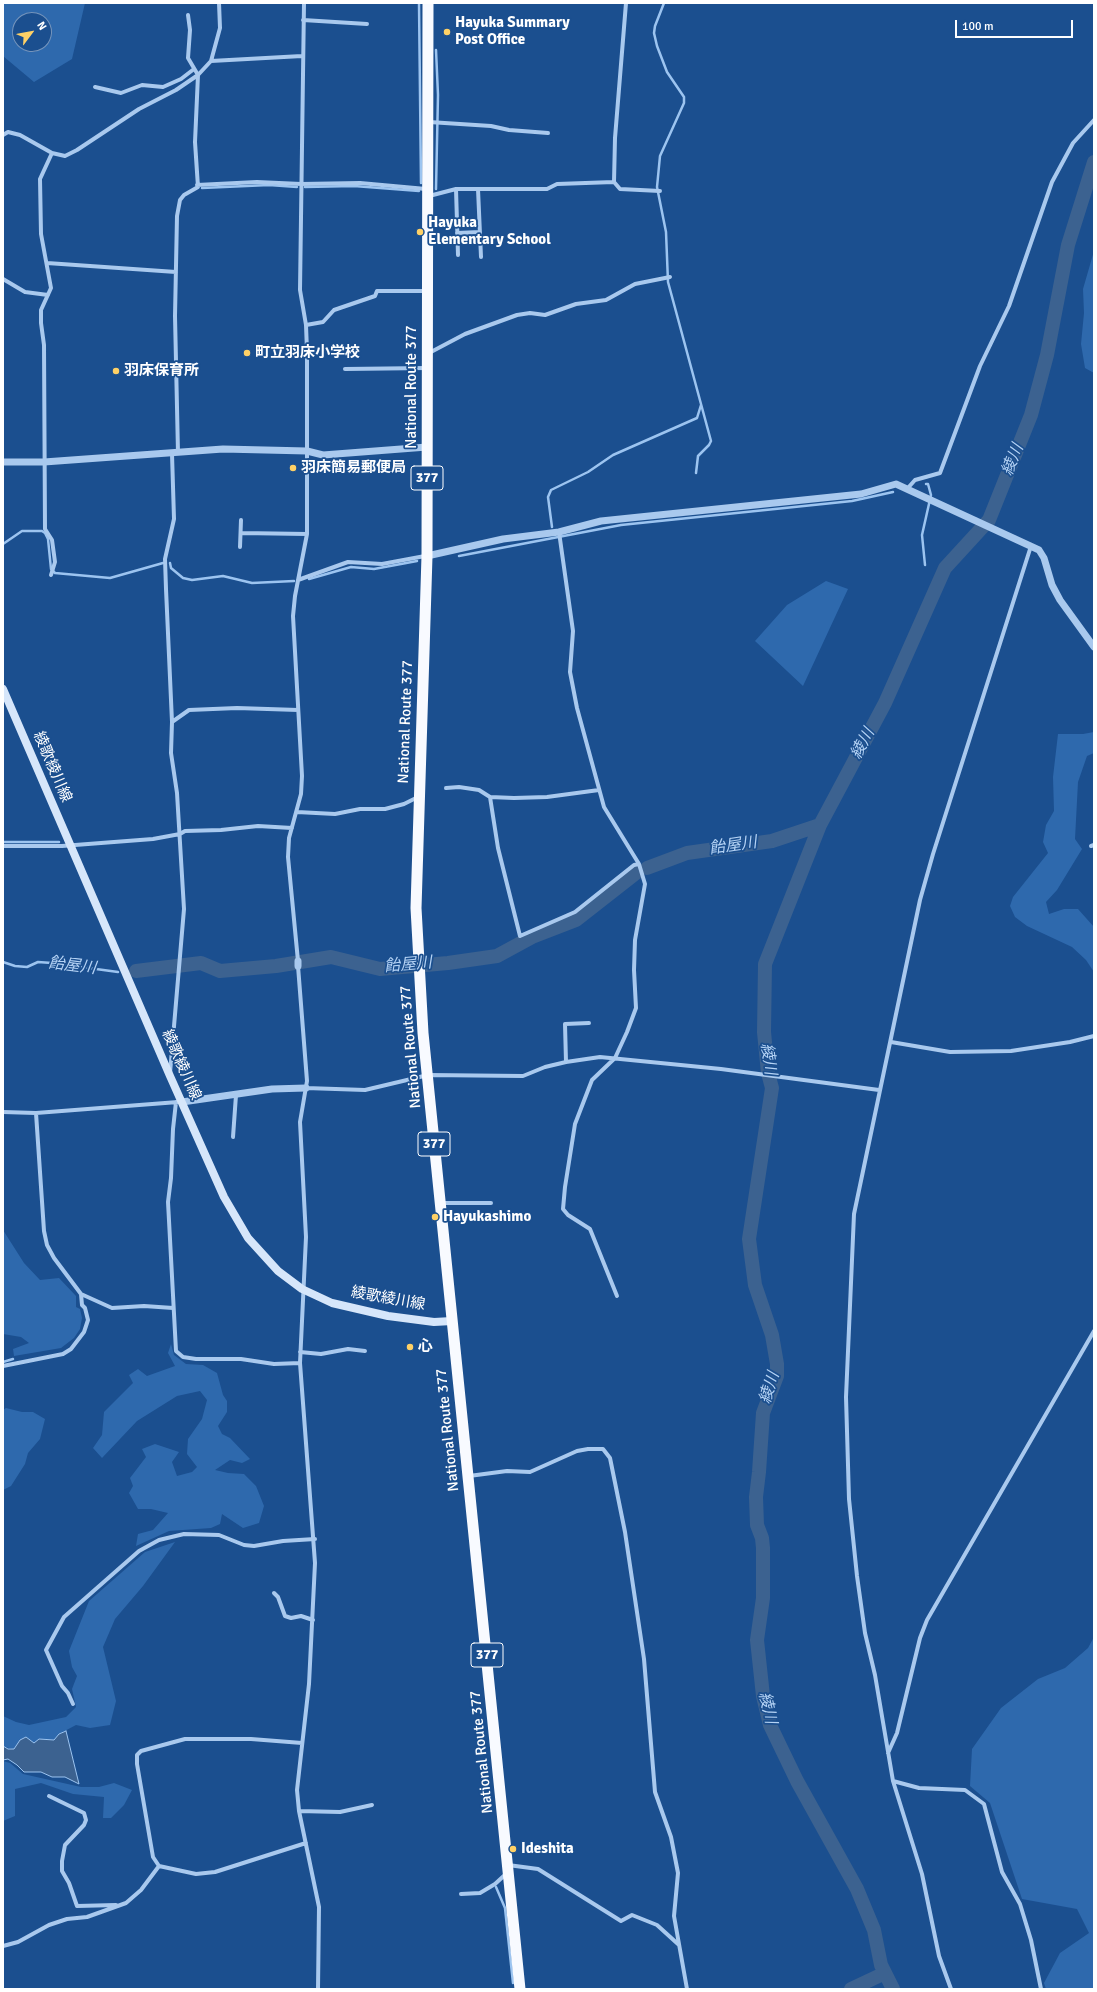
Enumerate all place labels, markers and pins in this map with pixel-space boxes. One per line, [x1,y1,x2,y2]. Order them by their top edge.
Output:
place label: Hayuka Summary Post Office [455,14,570,49]
marker: Hayuka Summary Post Office [442,27,452,37]
place label: Hayuka Elementary School [428,214,551,249]
marker: Hayuka Elementary School [415,227,425,237]
place label: 町立羽床小学校 [255,344,360,362]
marker: 町立羽床小学校 [242,348,252,358]
place label: 羽床保育所 [124,362,199,380]
marker: 羽床保育所 [111,366,121,376]
place label: 羽床簡易郵便局 [301,459,406,477]
marker: 羽床簡易郵便局 [288,463,298,473]
place label: Hayukashimo [443,1208,531,1226]
marker: Hayukashimo [430,1212,440,1222]
place label: 心 [418,1338,433,1356]
marker: 心 [405,1342,415,1352]
place label: Ideshita [521,1840,574,1858]
marker: Ideshita [508,1844,518,1854]

